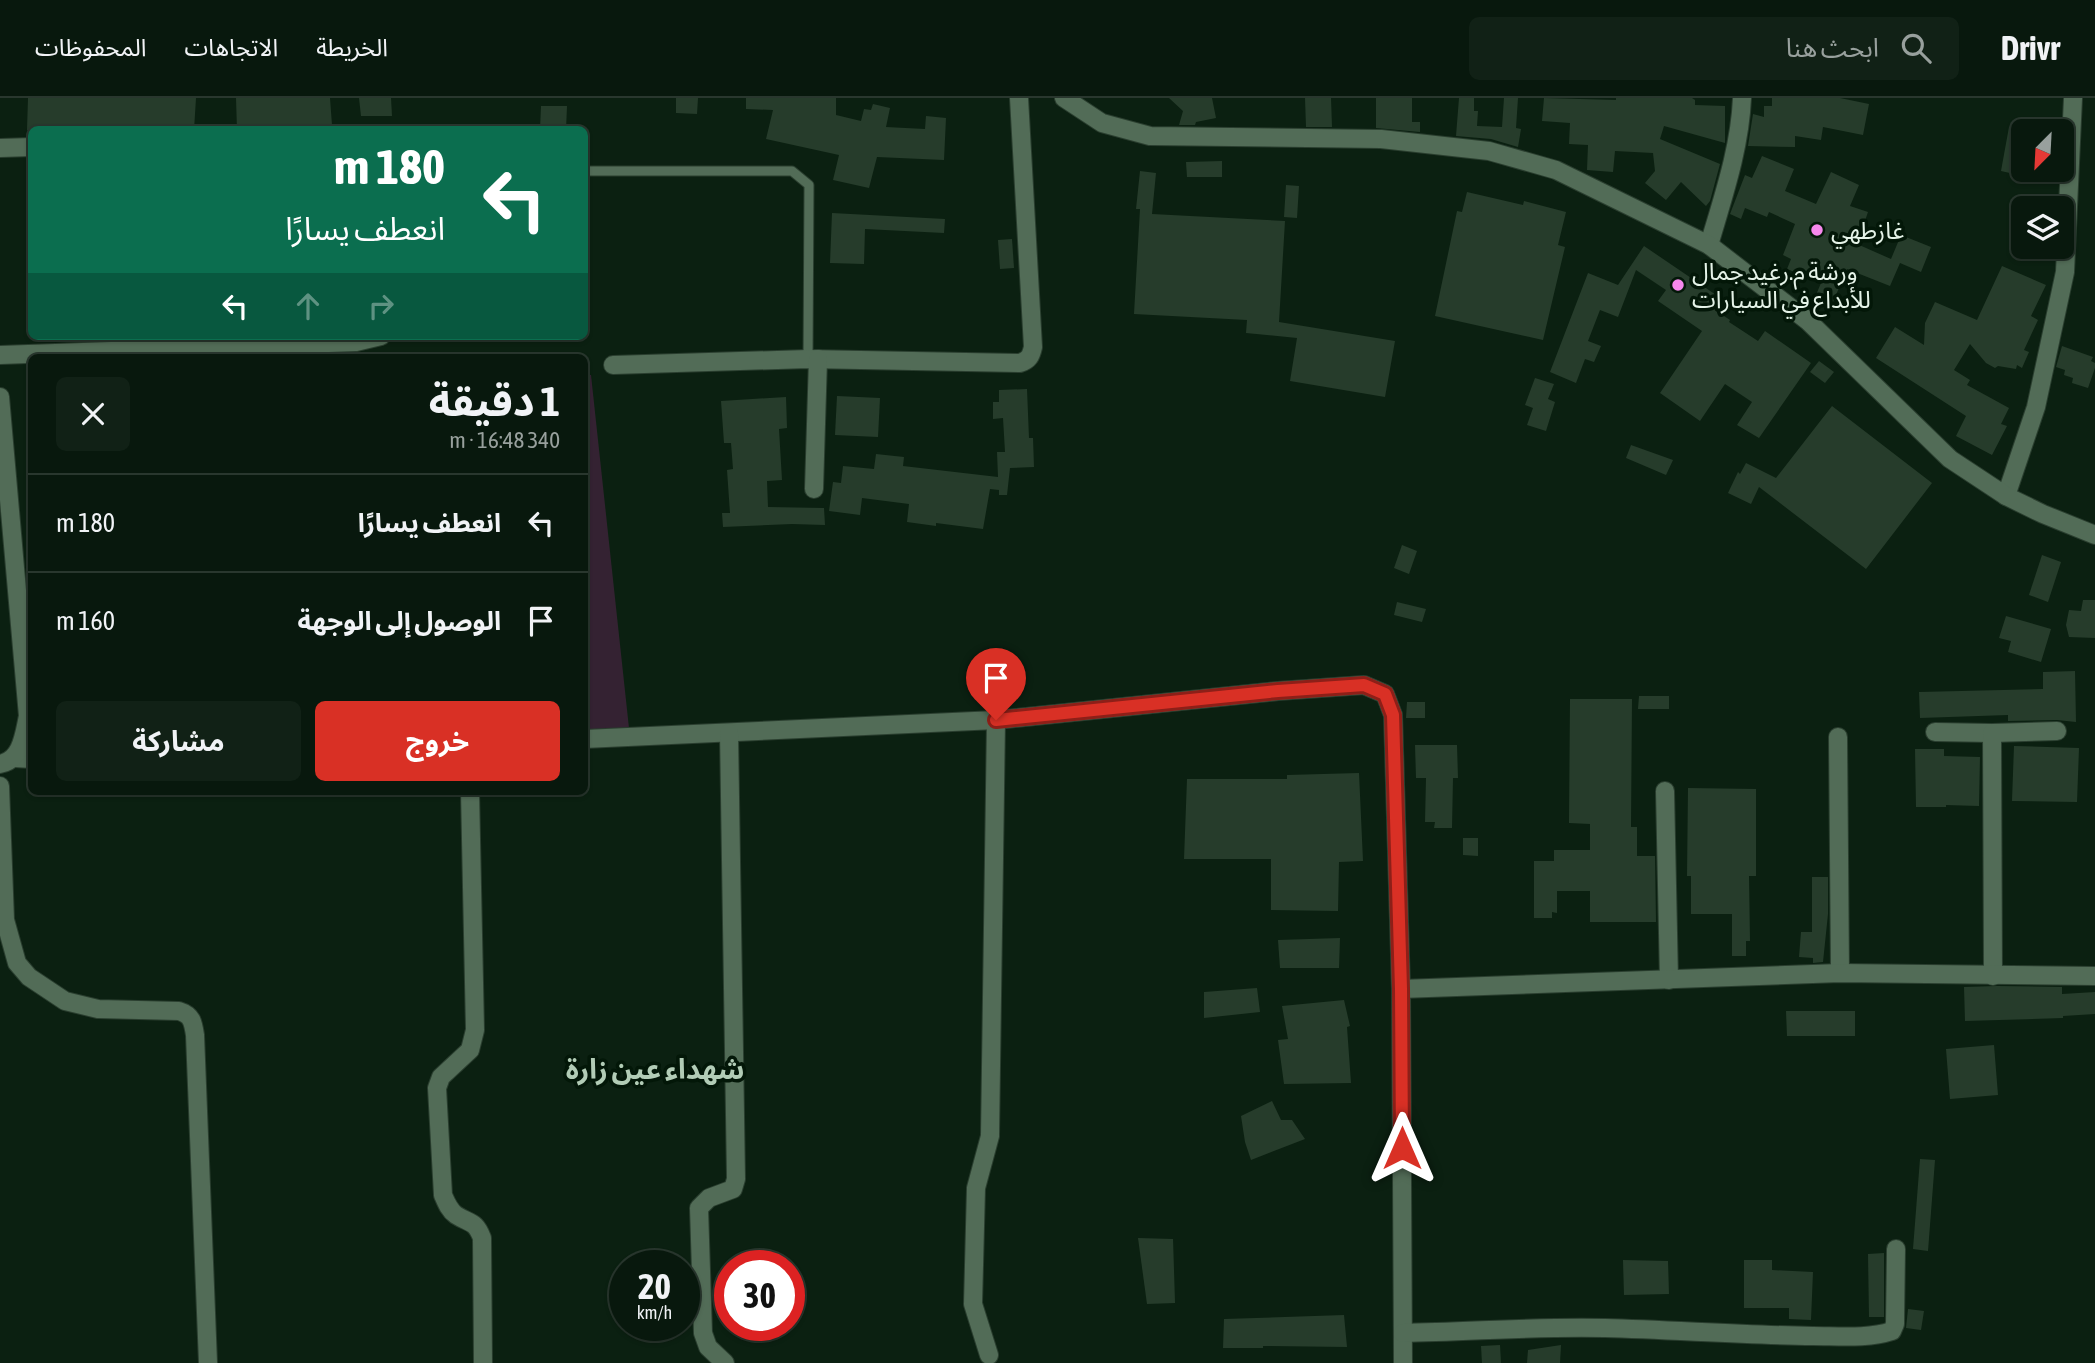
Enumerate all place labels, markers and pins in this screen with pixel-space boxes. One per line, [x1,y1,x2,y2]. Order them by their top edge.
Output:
place label: غازطهي [1831,217,1904,249]
marker: غازطهي [1809,222,1825,238]
place label: ورشة م.رغيد جمال للأبداع في السيارات [1692,258,1871,318]
marker: ورشة م.رغيد جمال للأبداع في السيارات [1670,277,1686,293]
pin [966,648,1026,720]

